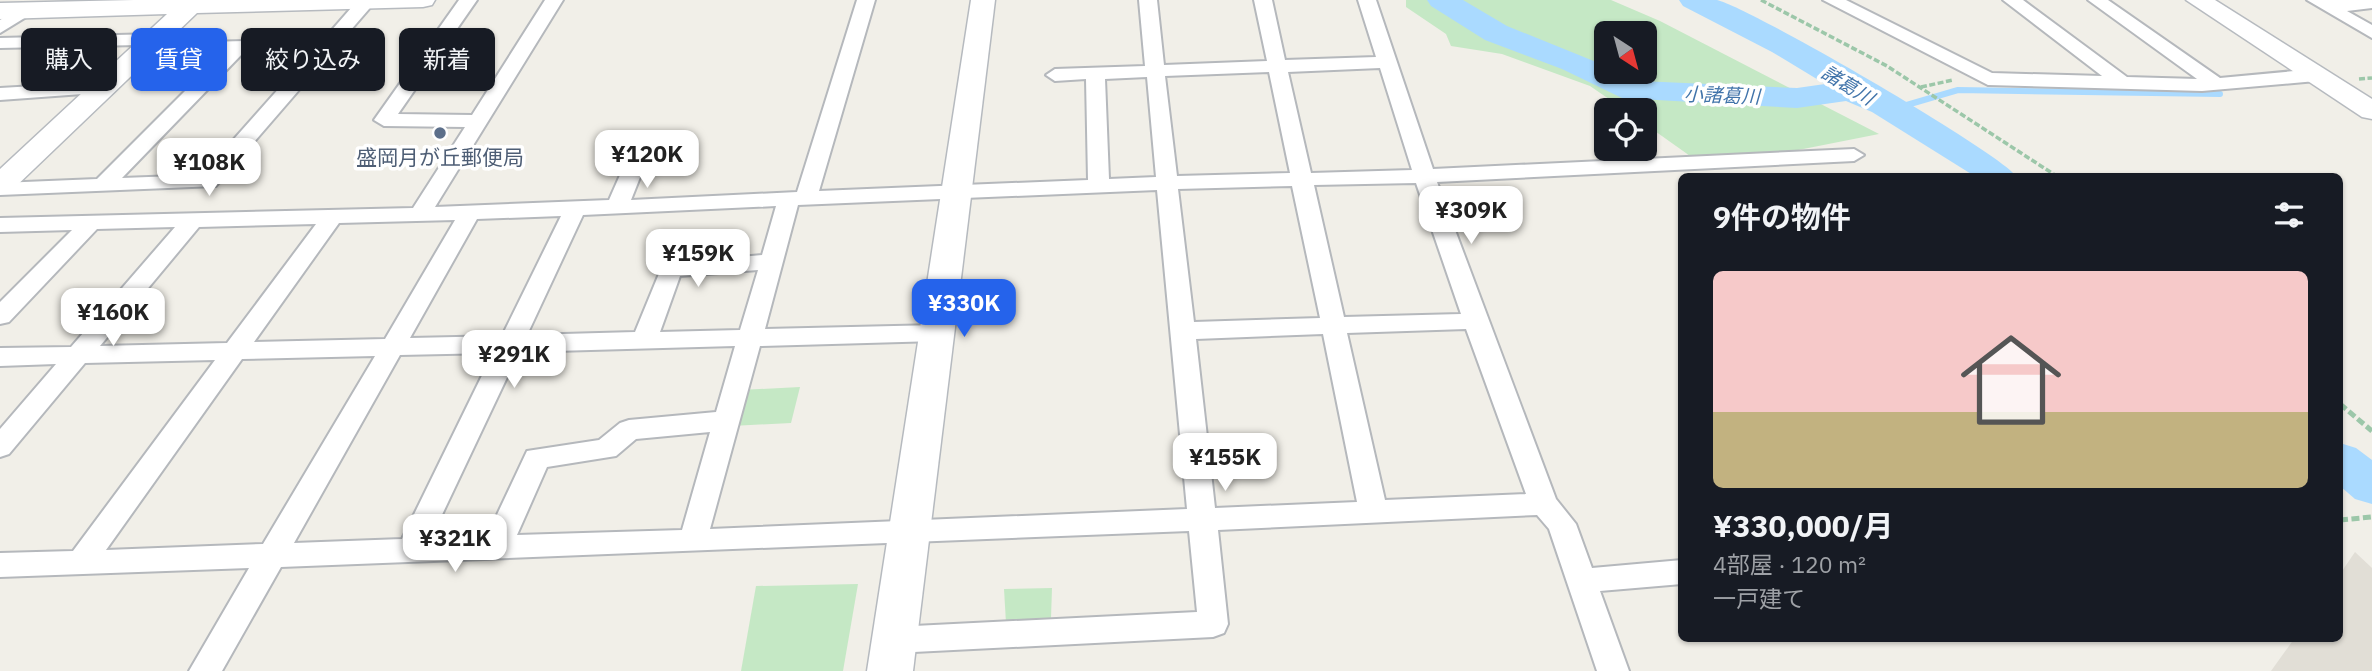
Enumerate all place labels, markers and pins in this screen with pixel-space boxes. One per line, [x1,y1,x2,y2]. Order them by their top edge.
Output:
marker: 盛岡月が丘郵便局 [432,125,448,141]
pin: ¥120K [598,130,696,190]
pin: ¥108K [160,138,258,198]
place label: 盛岡月が丘郵便局 [356,143,524,171]
pin: ¥309K [1422,187,1520,246]
pin: ¥159K [649,230,747,289]
pin: ¥330K [915,280,1013,339]
pin: ¥160K [64,288,162,348]
pin: ¥291K [465,330,563,390]
pin: ¥155K [1176,434,1274,493]
pin: ¥321K [406,514,504,574]

